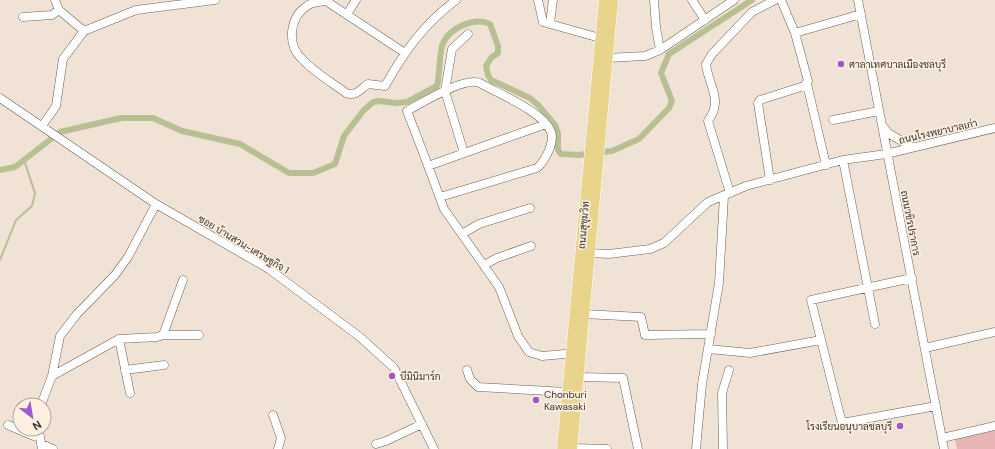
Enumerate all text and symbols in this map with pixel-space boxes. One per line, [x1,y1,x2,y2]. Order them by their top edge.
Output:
place label: ศาลาเทศบาลเมืองชลบุรี [849,58,946,72]
marker: ศาลาเทศบาลเมืองชลบุรี [836,59,846,69]
street label: ถนนโรงพยาบาลเก่า [898,116,979,147]
street label: ถนนวชิรปราการ [898,189,923,257]
street label: ถนนสุขุมวิท [575,201,593,250]
street label: ซอย บ้านสวน-เศรษฐกิจ 1 [195,212,292,278]
place label: บีมินิมาร์ก [400,369,441,383]
marker: บีมินิมาร์ก [387,371,397,381]
place label: Chonburi Kawasaki [544,388,587,413]
marker: Chonburi Kawasaki [531,395,541,405]
north arrow [12,397,52,437]
text: N [30,418,44,434]
place label: โรงเรียนอนุบาลชลบุรี [805,420,892,434]
marker: โรงเรียนอนุบาลชลบุรี [895,421,905,431]

